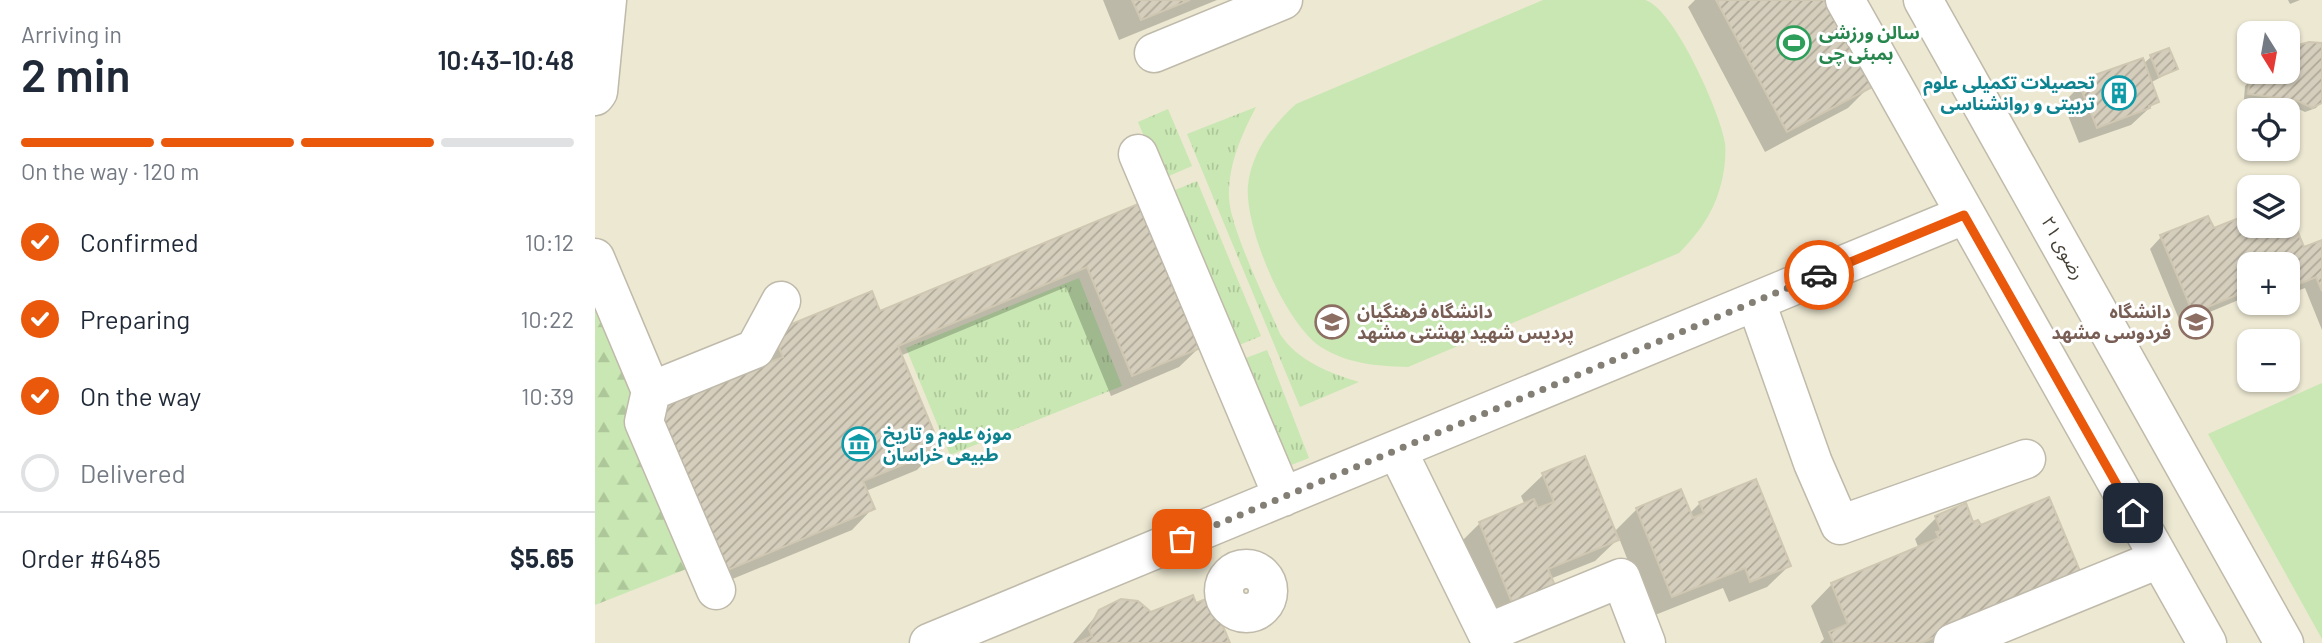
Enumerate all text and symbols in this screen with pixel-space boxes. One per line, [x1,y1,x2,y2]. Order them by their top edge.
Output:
text: Arriving in [21,20,122,48]
place label: سالن ورزشی بمبئی چی [1819,21,1920,66]
north arrow [2237,21,2299,84]
map controls [2237,21,2300,392]
sports icon: سالن ورزشی بمبئی چی [1775,24,1813,62]
text: 10:43–10:48 [437,44,574,75]
text: 2 min [21,46,130,101]
place label: تحصیلات تکمیلی علوم تربیتی و روانشناسی [1923,71,2096,115]
building icon: تحصیلات تکمیلی علوم تربیتی و روانشناسی [2100,74,2138,112]
button: locate [2237,98,2300,161]
text: On the way · 120 m [21,157,199,185]
button: layers [2237,175,2300,238]
street label: رضوی ۲۱ [2037,212,2090,283]
icon: check [21,223,59,261]
text: Confirmed [80,226,199,257]
text: 10:12 [525,228,574,256]
courier [1784,240,1854,310]
button: + [2237,252,2300,315]
icon: car [1800,256,1838,294]
icon: check [21,300,59,338]
place label: دانشگاه فرهنگیان پردیس شهید بهشتی مشهد [1357,300,1574,345]
place label: دانشگاه فردوسی مشهد [2052,300,2171,344]
text: Preparing [80,303,190,334]
school or university icon: دانشگاه فرهنگیان پردیس شهید بهشتی مشهد [1313,303,1351,341]
school or university icon: دانشگاه فردوسی مشهد [2177,303,2215,341]
text: 10:22 [521,305,574,333]
button: − [2237,329,2300,392]
icon: check [21,377,59,415]
text: On the way [80,380,201,411]
text: 10:39 [521,382,574,410]
place label: موزه علوم و تاریخ طبیعی خراسان [883,422,1012,466]
museum icon: موزه علوم و تاریخ طبیعی خراسان [840,425,878,463]
text: Delivered [80,457,186,488]
pin [2103,483,2163,543]
icon: home [2114,494,2152,532]
pin [1152,509,1212,569]
icon: bag [1163,520,1201,558]
text: Order #6485 [21,542,161,573]
text: $5.65 [510,542,574,573]

